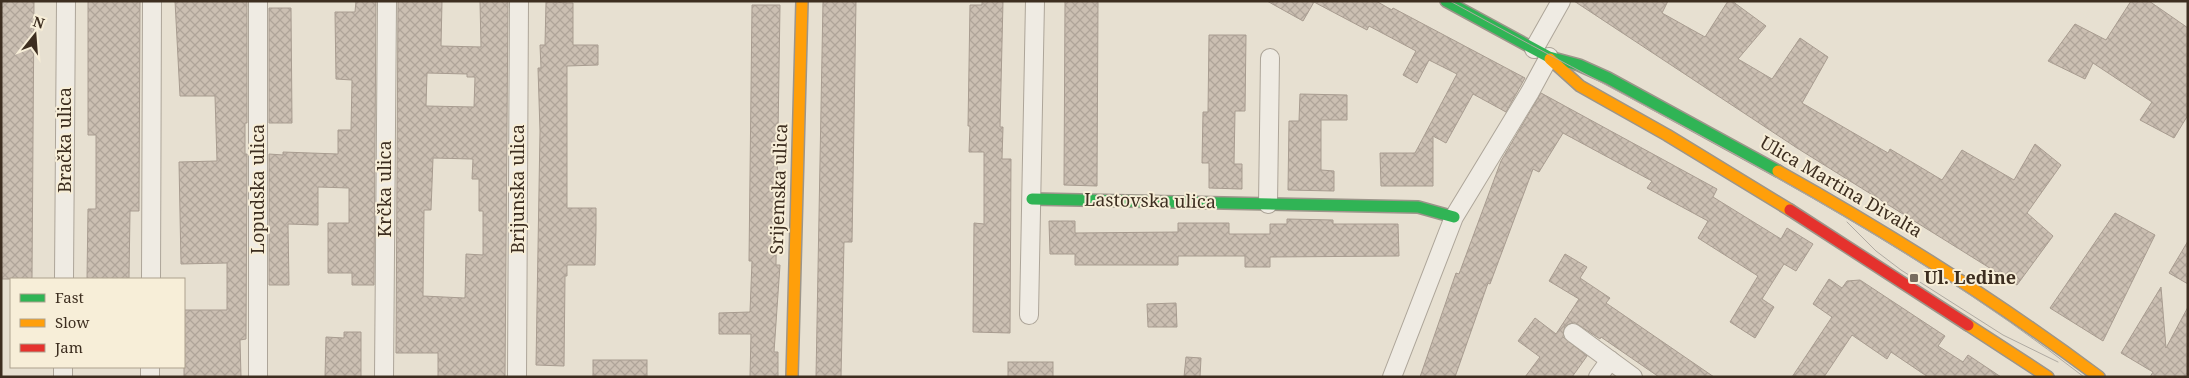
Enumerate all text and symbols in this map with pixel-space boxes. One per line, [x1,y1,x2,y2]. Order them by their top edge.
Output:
north arrow [10,10,60,60]
text: N [31,11,47,33]
street label: Bračka ulica [52,87,76,193]
street label: Srijemska ulica [764,123,792,255]
street label: Lopudska ulica [245,124,269,254]
street label: Brijunska ulica [505,124,529,254]
street label: Ulica Martina Divalta [1756,130,1927,242]
street label: Krčka ulica [372,140,396,238]
street label: Lastovska ulica [1084,187,1216,213]
place label: Ul. Ledine [1924,265,2016,289]
marker: Ul. Ledine [1908,272,1920,284]
legend [10,278,185,368]
text: Fast [55,287,84,307]
text: Slow [55,312,89,332]
text: Jam [54,337,83,357]

